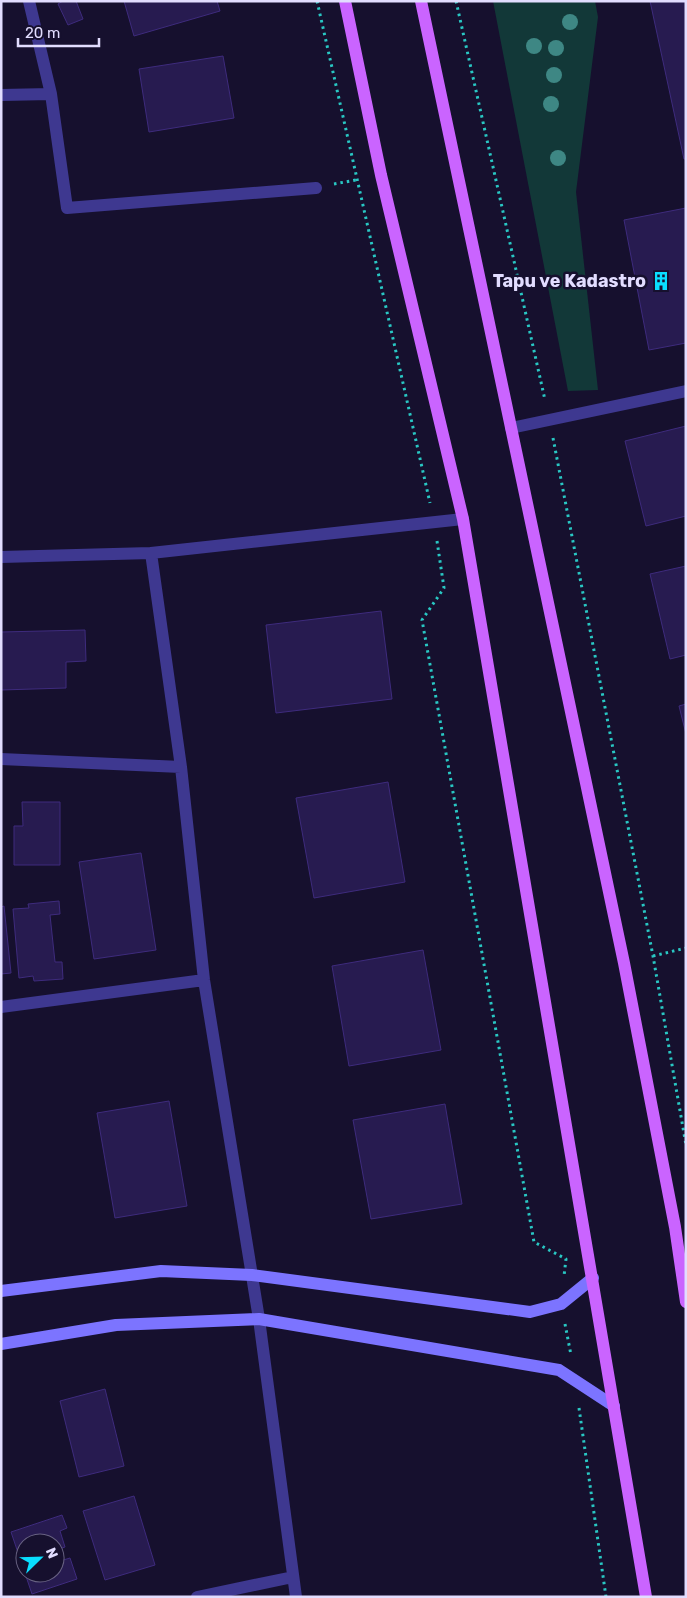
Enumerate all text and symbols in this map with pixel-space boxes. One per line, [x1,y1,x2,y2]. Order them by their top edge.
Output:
scale bar [18,15,99,47]
text: 20 m [25,24,60,42]
place label: Tapu ve Kadastro [493,270,646,292]
building icon: Tapu ve Kadastro [650,270,672,292]
north arrow [15,1533,65,1583]
text: N [42,1545,61,1561]

